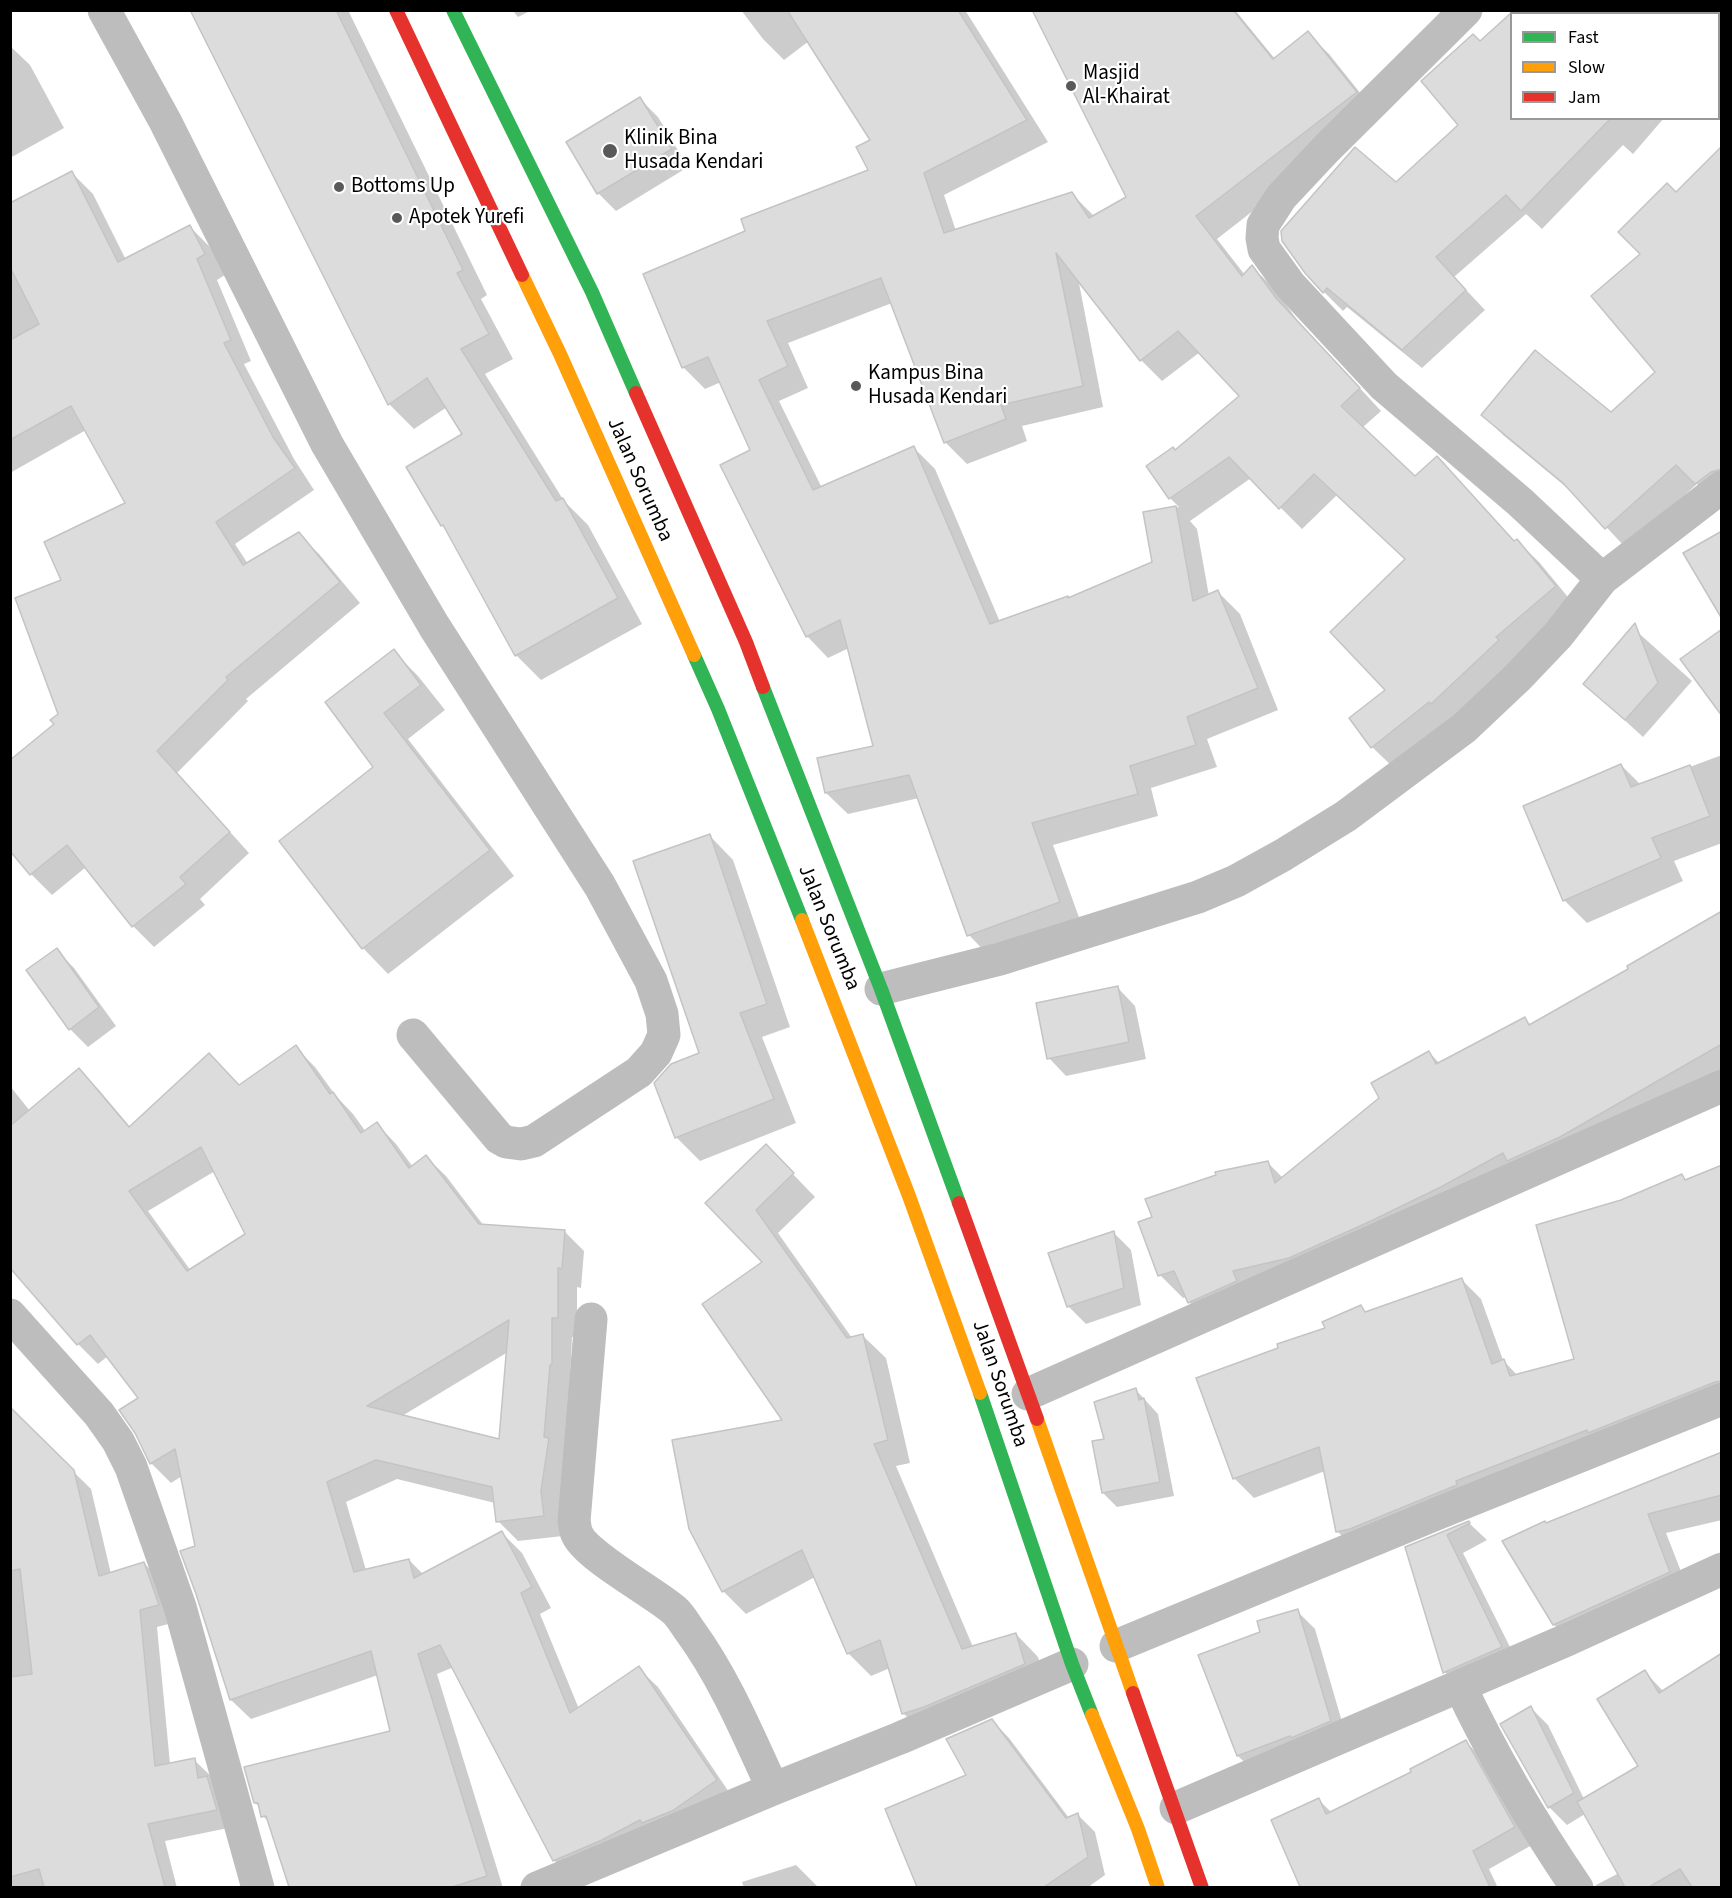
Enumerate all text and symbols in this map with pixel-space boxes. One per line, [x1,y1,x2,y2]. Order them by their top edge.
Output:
legend [1510,12,1720,120]
text: Fast [1568,25,1599,50]
text: Slow [1568,55,1605,80]
place label: Masjid Al-Khairat [1083,61,1170,111]
marker: Masjid Al-Khairat [1064,79,1078,93]
text: Jam [1568,85,1601,110]
place label: Klinik Bina Husada Kendari [624,126,764,176]
marker: Klinik Bina Husada Kendari [601,142,619,160]
place label: Bottoms Up [351,174,455,200]
marker: Bottoms Up [332,180,346,194]
place label: Apotek Yurefi [409,205,524,231]
marker: Apotek Yurefi [390,211,404,225]
place label: Kampus Bina Husada Kendari [868,361,1008,411]
marker: Kampus Bina Husada Kendari [849,379,863,393]
street label: Jalan Sorumba [600,414,678,546]
street label: Jalan Sorumba [791,862,865,994]
street label: Jalan Sorumba [965,1317,1033,1451]

